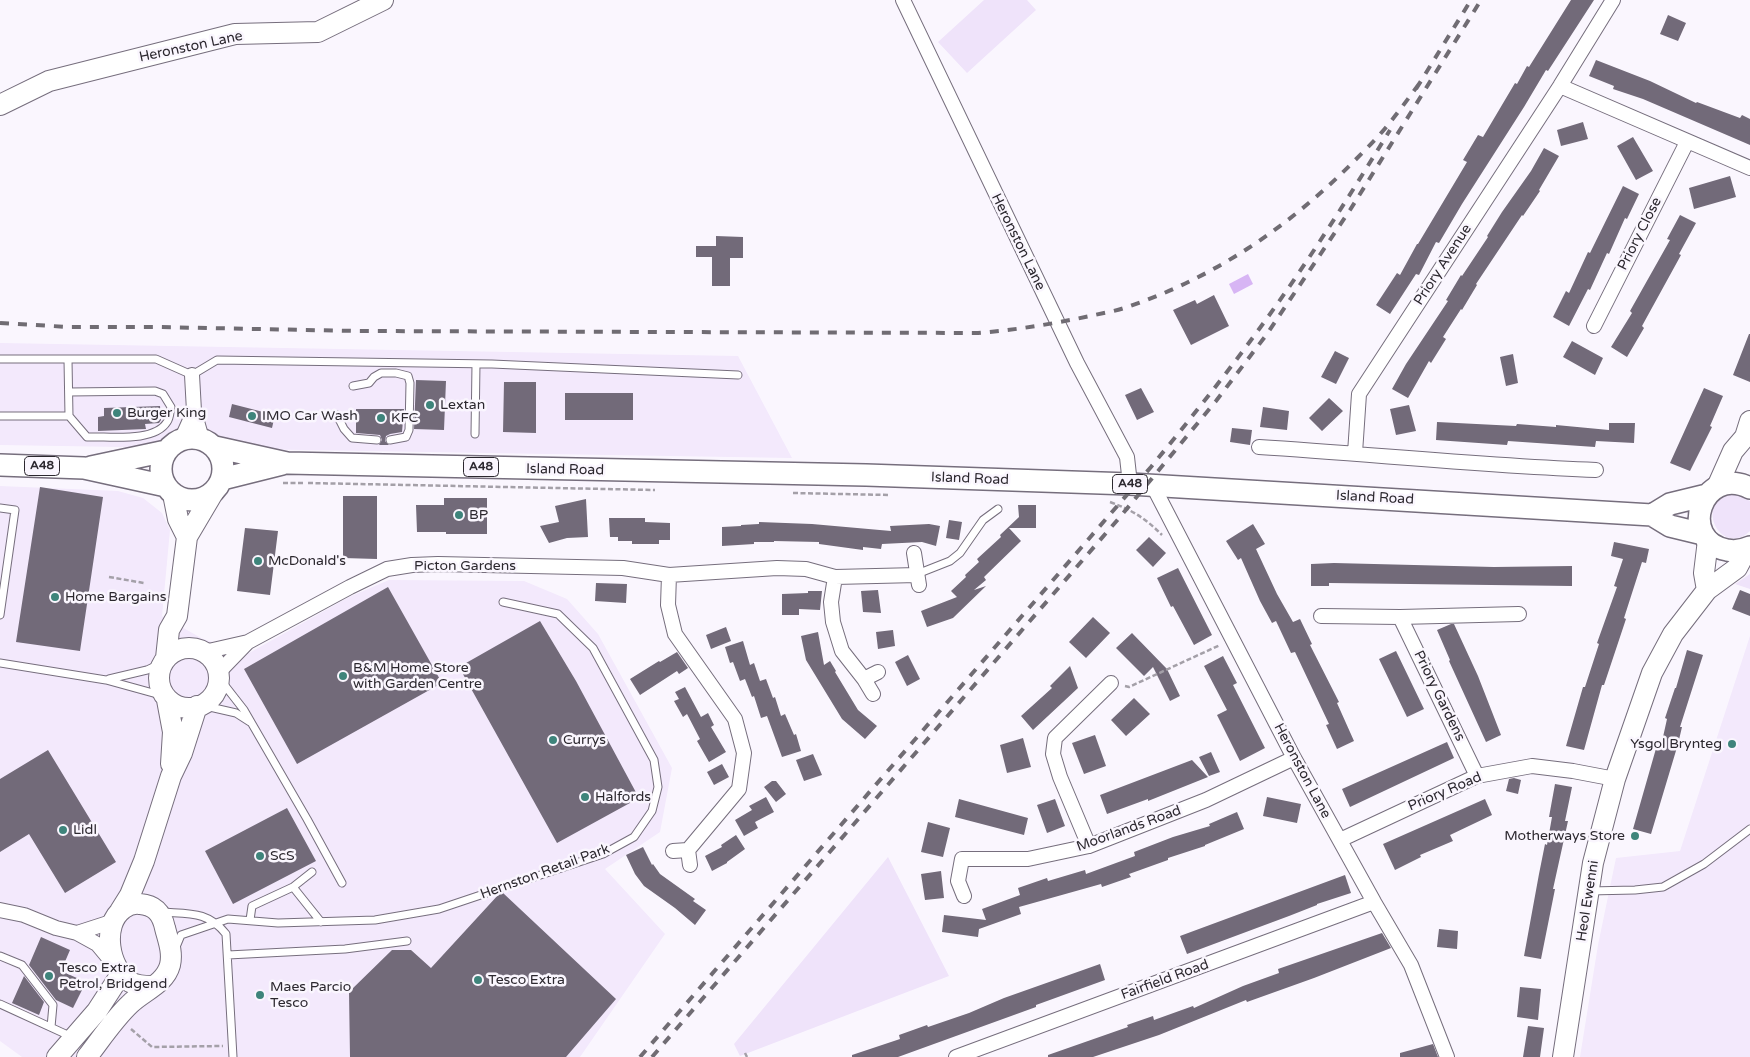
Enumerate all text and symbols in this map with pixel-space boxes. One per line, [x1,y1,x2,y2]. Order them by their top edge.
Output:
street label: Heronston Lane [138,28,244,66]
street label: Heronston Lane [987,191,1049,293]
street label: Priory Close [1614,195,1666,273]
street label: Priory Avenue [1411,221,1475,309]
place label: Lextan [440,397,485,413]
marker: Lextan [424,399,436,411]
place label: Burger King [127,405,206,421]
marker: Burger King [111,407,123,419]
place label: IMO Car Wash [262,408,358,424]
marker: IMO Car Wash [246,410,258,422]
place label: KFC [391,410,418,426]
marker: KFC [375,412,387,424]
road number: A48 [24,456,60,476]
road number: A48 [464,458,498,477]
street label: Island Road [526,461,604,479]
street label: Island Road [931,469,1009,489]
road number: A48 [1112,474,1148,494]
street label: Island Road [1336,488,1414,508]
place label: BP [469,507,488,523]
marker: BP [453,509,465,521]
place label: McDonald's [268,553,346,569]
marker: McDonald's [252,555,264,567]
street label: Picton Gardens [414,558,516,574]
place label: Home Bargains [65,589,166,605]
marker: Home Bargains [49,591,61,603]
street label: Priory Gardens [1410,648,1468,744]
place label: B&M Home Store with Garden Centre [353,660,482,692]
marker: B&M Home Store with Garden Centre [337,670,349,682]
street label: Heronston Lane [1270,720,1334,822]
place label: Currys [563,732,606,748]
marker: Currys [547,734,559,746]
place label: Ysgol Brynteg [1630,736,1722,752]
marker: Ysgol Brynteg [1726,738,1738,750]
street label: Priory Road [1406,769,1484,815]
place label: Halfords [595,789,651,805]
marker: Halfords [579,791,591,803]
street label: Moorlands Road [1074,802,1184,856]
place label: Lidl [73,822,97,838]
marker: Lidl [57,824,69,836]
place label: Motherways Store [1504,828,1625,844]
marker: Motherways Store [1629,830,1641,842]
street label: Hernston Retail Park [478,841,612,903]
place label: ScS [270,848,295,864]
marker: ScS [254,850,266,862]
street label: Heol Ewenni [1573,859,1603,943]
street label: Fairfield Road [1119,956,1211,1004]
place label: Tesco Extra Petrol, Bridgend [59,960,167,992]
marker: Tesco Extra Petrol, Bridgend [43,970,55,982]
place label: Tesco Extra [488,972,565,988]
marker: Tesco Extra [472,974,484,986]
place label: Maes Parcio Tesco [270,979,351,1012]
marker: Maes Parcio Tesco [254,989,266,1001]

